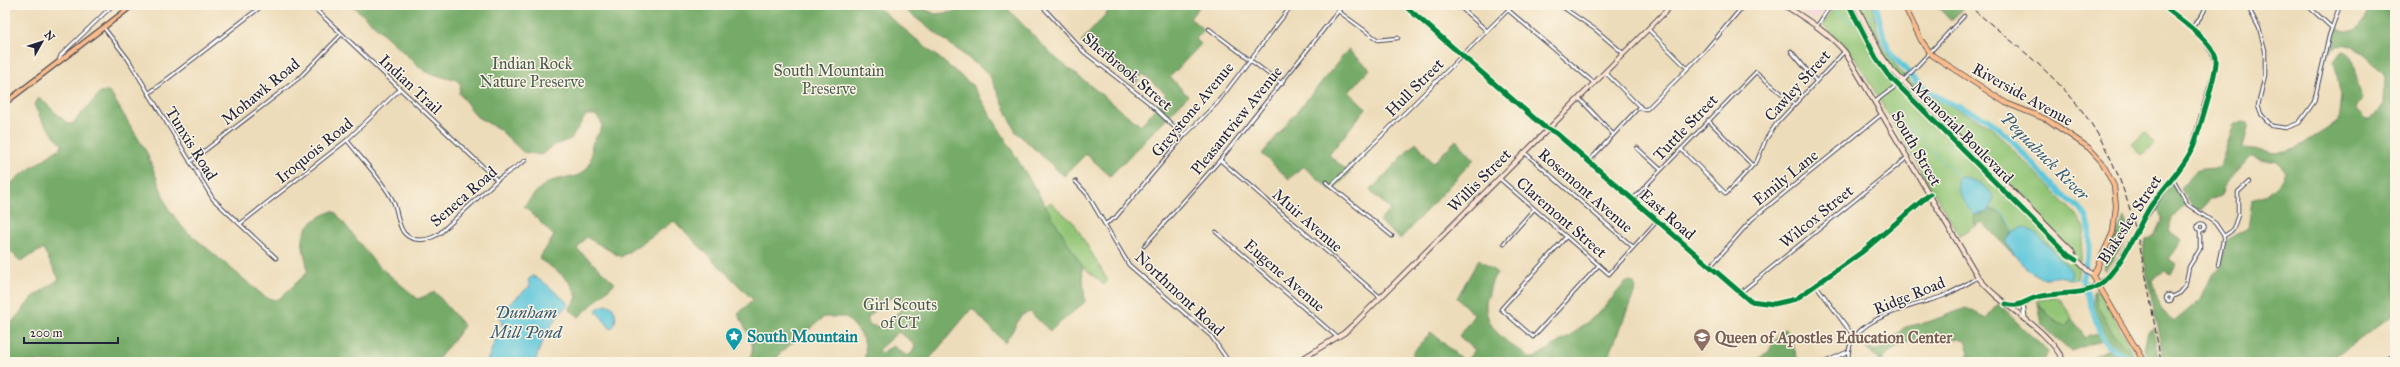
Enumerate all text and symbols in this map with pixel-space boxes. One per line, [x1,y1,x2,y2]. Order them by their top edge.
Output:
north arrow [22,22,62,62]
text: N [41,28,58,44]
street label: Sherbrook Street [1079,28,1177,115]
street label: Cawley Street [1760,45,1835,125]
street label: Indian Trail [375,51,446,119]
street label: Mohawk Road [217,54,303,129]
park label: Indian Rock Nature Preserve [480,54,585,91]
street label: Hull Street [1381,54,1447,120]
street label: Greystone Avenue [1147,58,1238,161]
street label: Riverside Avenue [1969,59,2077,130]
park label: South Mountain Preserve [774,61,885,98]
street label: Pleasantview Avenue [1187,62,1286,179]
street label: Memorial Boulevard [1908,78,2017,187]
street label: Tuttle Street [1649,90,1722,164]
street label: Tunxis Road [162,103,222,183]
street label: South Street [1887,107,1946,190]
water label: Pequabuck River [1996,108,2094,206]
street label: Iroquois Road [272,114,357,188]
street label: Rosemont Avenue [1534,144,1637,237]
street label: Willis Street [1444,145,1515,216]
street label: Emily Lane [1749,145,1822,209]
street label: Seneca Road [426,162,501,231]
street label: Blakeslee Street [2094,171,2165,267]
street label: Claremont Street [1513,173,1611,262]
street label: Wilcox Street [1776,181,1857,252]
street label: Muir Avenue [1269,185,1347,256]
street label: East Road [1636,185,1699,244]
street label: Eugene Avenue [1240,235,1329,317]
street label: Northmont Road [1131,247,1228,340]
street label: Ridge Road [1871,273,1948,319]
park label: Girl Scouts of CT [863,295,937,332]
water label: Dunham Mill Pond [488,302,563,343]
scale bar [24,319,118,345]
text: 200 m [30,326,63,340]
place icon: South Mountain [724,326,744,351]
place label: South Mountain [747,327,858,346]
school or university icon: Queen of Apostles Education Center [1692,327,1712,352]
place label: Queen of Apostles Education Center [1715,328,1953,348]

